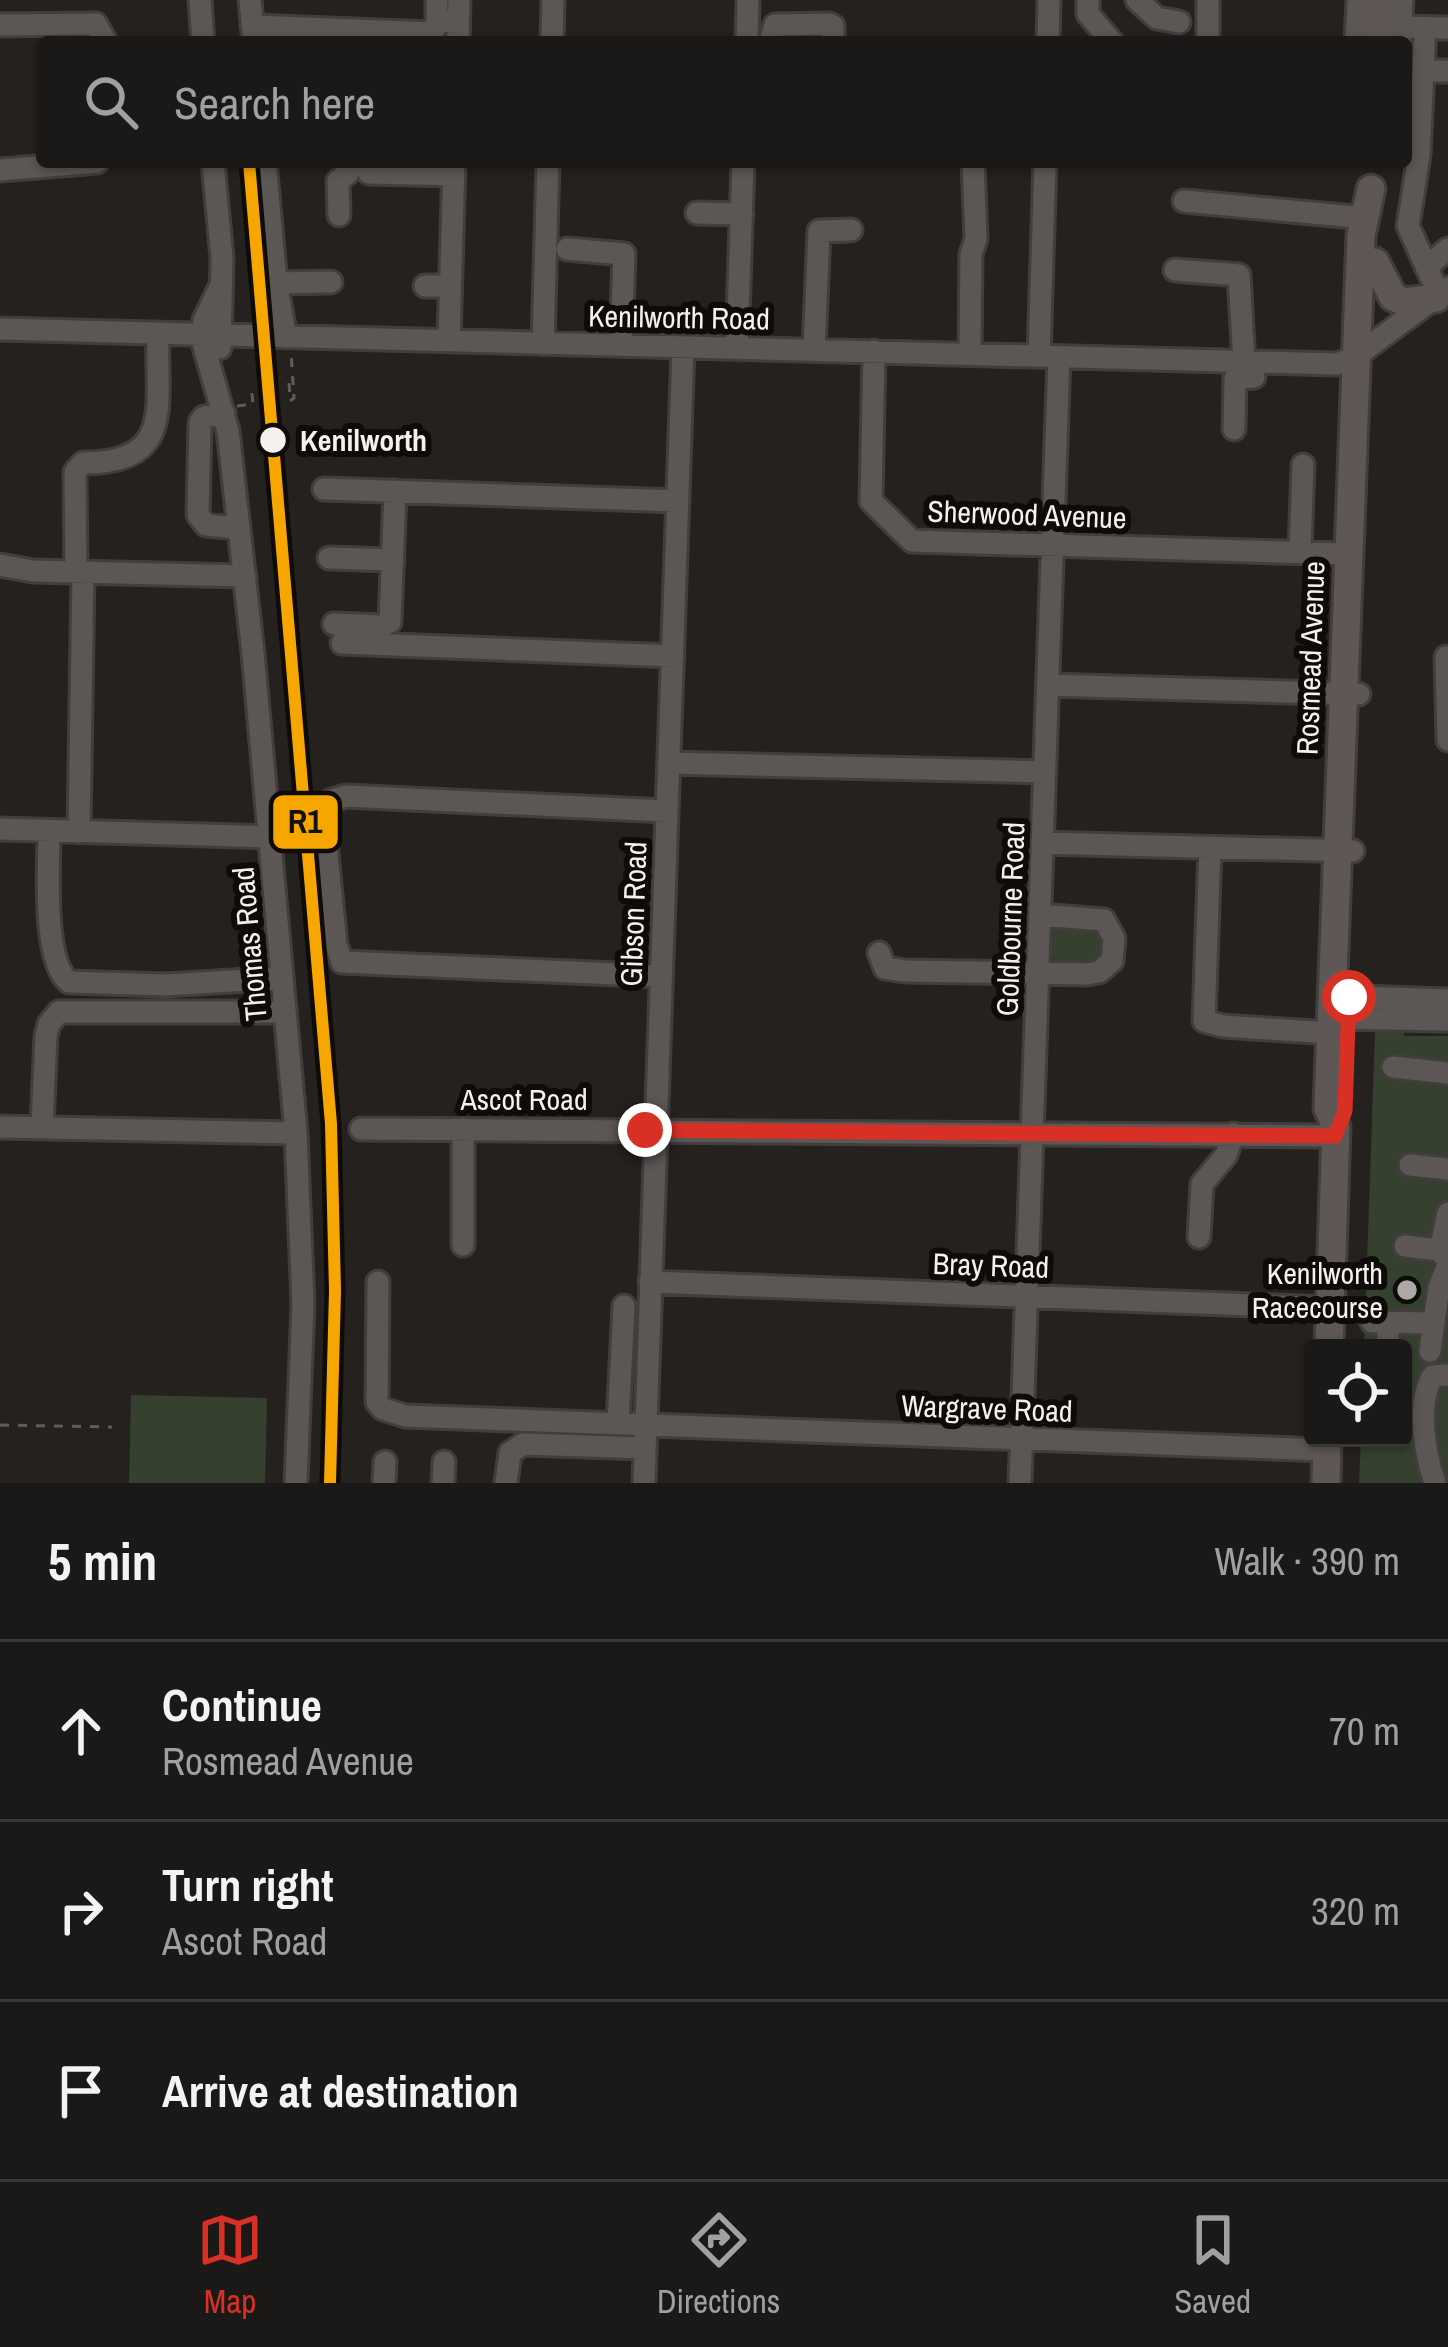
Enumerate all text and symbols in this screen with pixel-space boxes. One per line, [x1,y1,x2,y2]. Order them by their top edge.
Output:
search box [36,36,1412,168]
icon: search [78,69,144,135]
text: Search here [174,72,375,133]
street label: Kenilworth Road [588,295,770,339]
place label: Kenilworth [300,420,427,460]
marker: Kenilworth [257,424,289,456]
street label: Sherwood Avenue [927,491,1127,537]
street label: Rosmead Avenue [1287,560,1333,756]
line badge: R1 [271,793,340,851]
text: R1 [288,799,323,843]
street label: Goldbourne Road [987,821,1033,1017]
street label: Gibson Road [610,841,656,987]
street label: Thomas Road [222,865,276,1023]
route start [1322,970,1376,1024]
street label: Ascot Road [459,1079,588,1119]
route end [618,1103,672,1157]
street label: Bray Road [932,1243,1050,1287]
place label: Kenilworth Racecourse [1252,1253,1383,1327]
marker: Kenilworth Racecourse [1394,1277,1420,1303]
map controls [1304,1339,1412,1447]
button: locate [1304,1339,1412,1447]
street label: Wargrave Road [901,1385,1073,1431]
text: 5 min [48,1527,157,1596]
text: Walk · 390 m [1215,1535,1400,1587]
text: Continue [162,1674,322,1735]
icon: ahead [48,1698,114,1764]
text: 70 m [1329,1705,1400,1757]
text: Rosmead Avenue [162,1735,414,1787]
text: Turn right [162,1854,334,1915]
icon: right [48,1878,114,1944]
text: 320 m [1311,1885,1400,1937]
text: Ascot Road [162,1915,327,1967]
icon: arrive [48,2058,114,2124]
text: Arrive at destination [162,2060,519,2121]
tab: Map [197,2207,263,2323]
tab: Directions [657,2207,780,2323]
tab: Saved [1174,2207,1251,2323]

